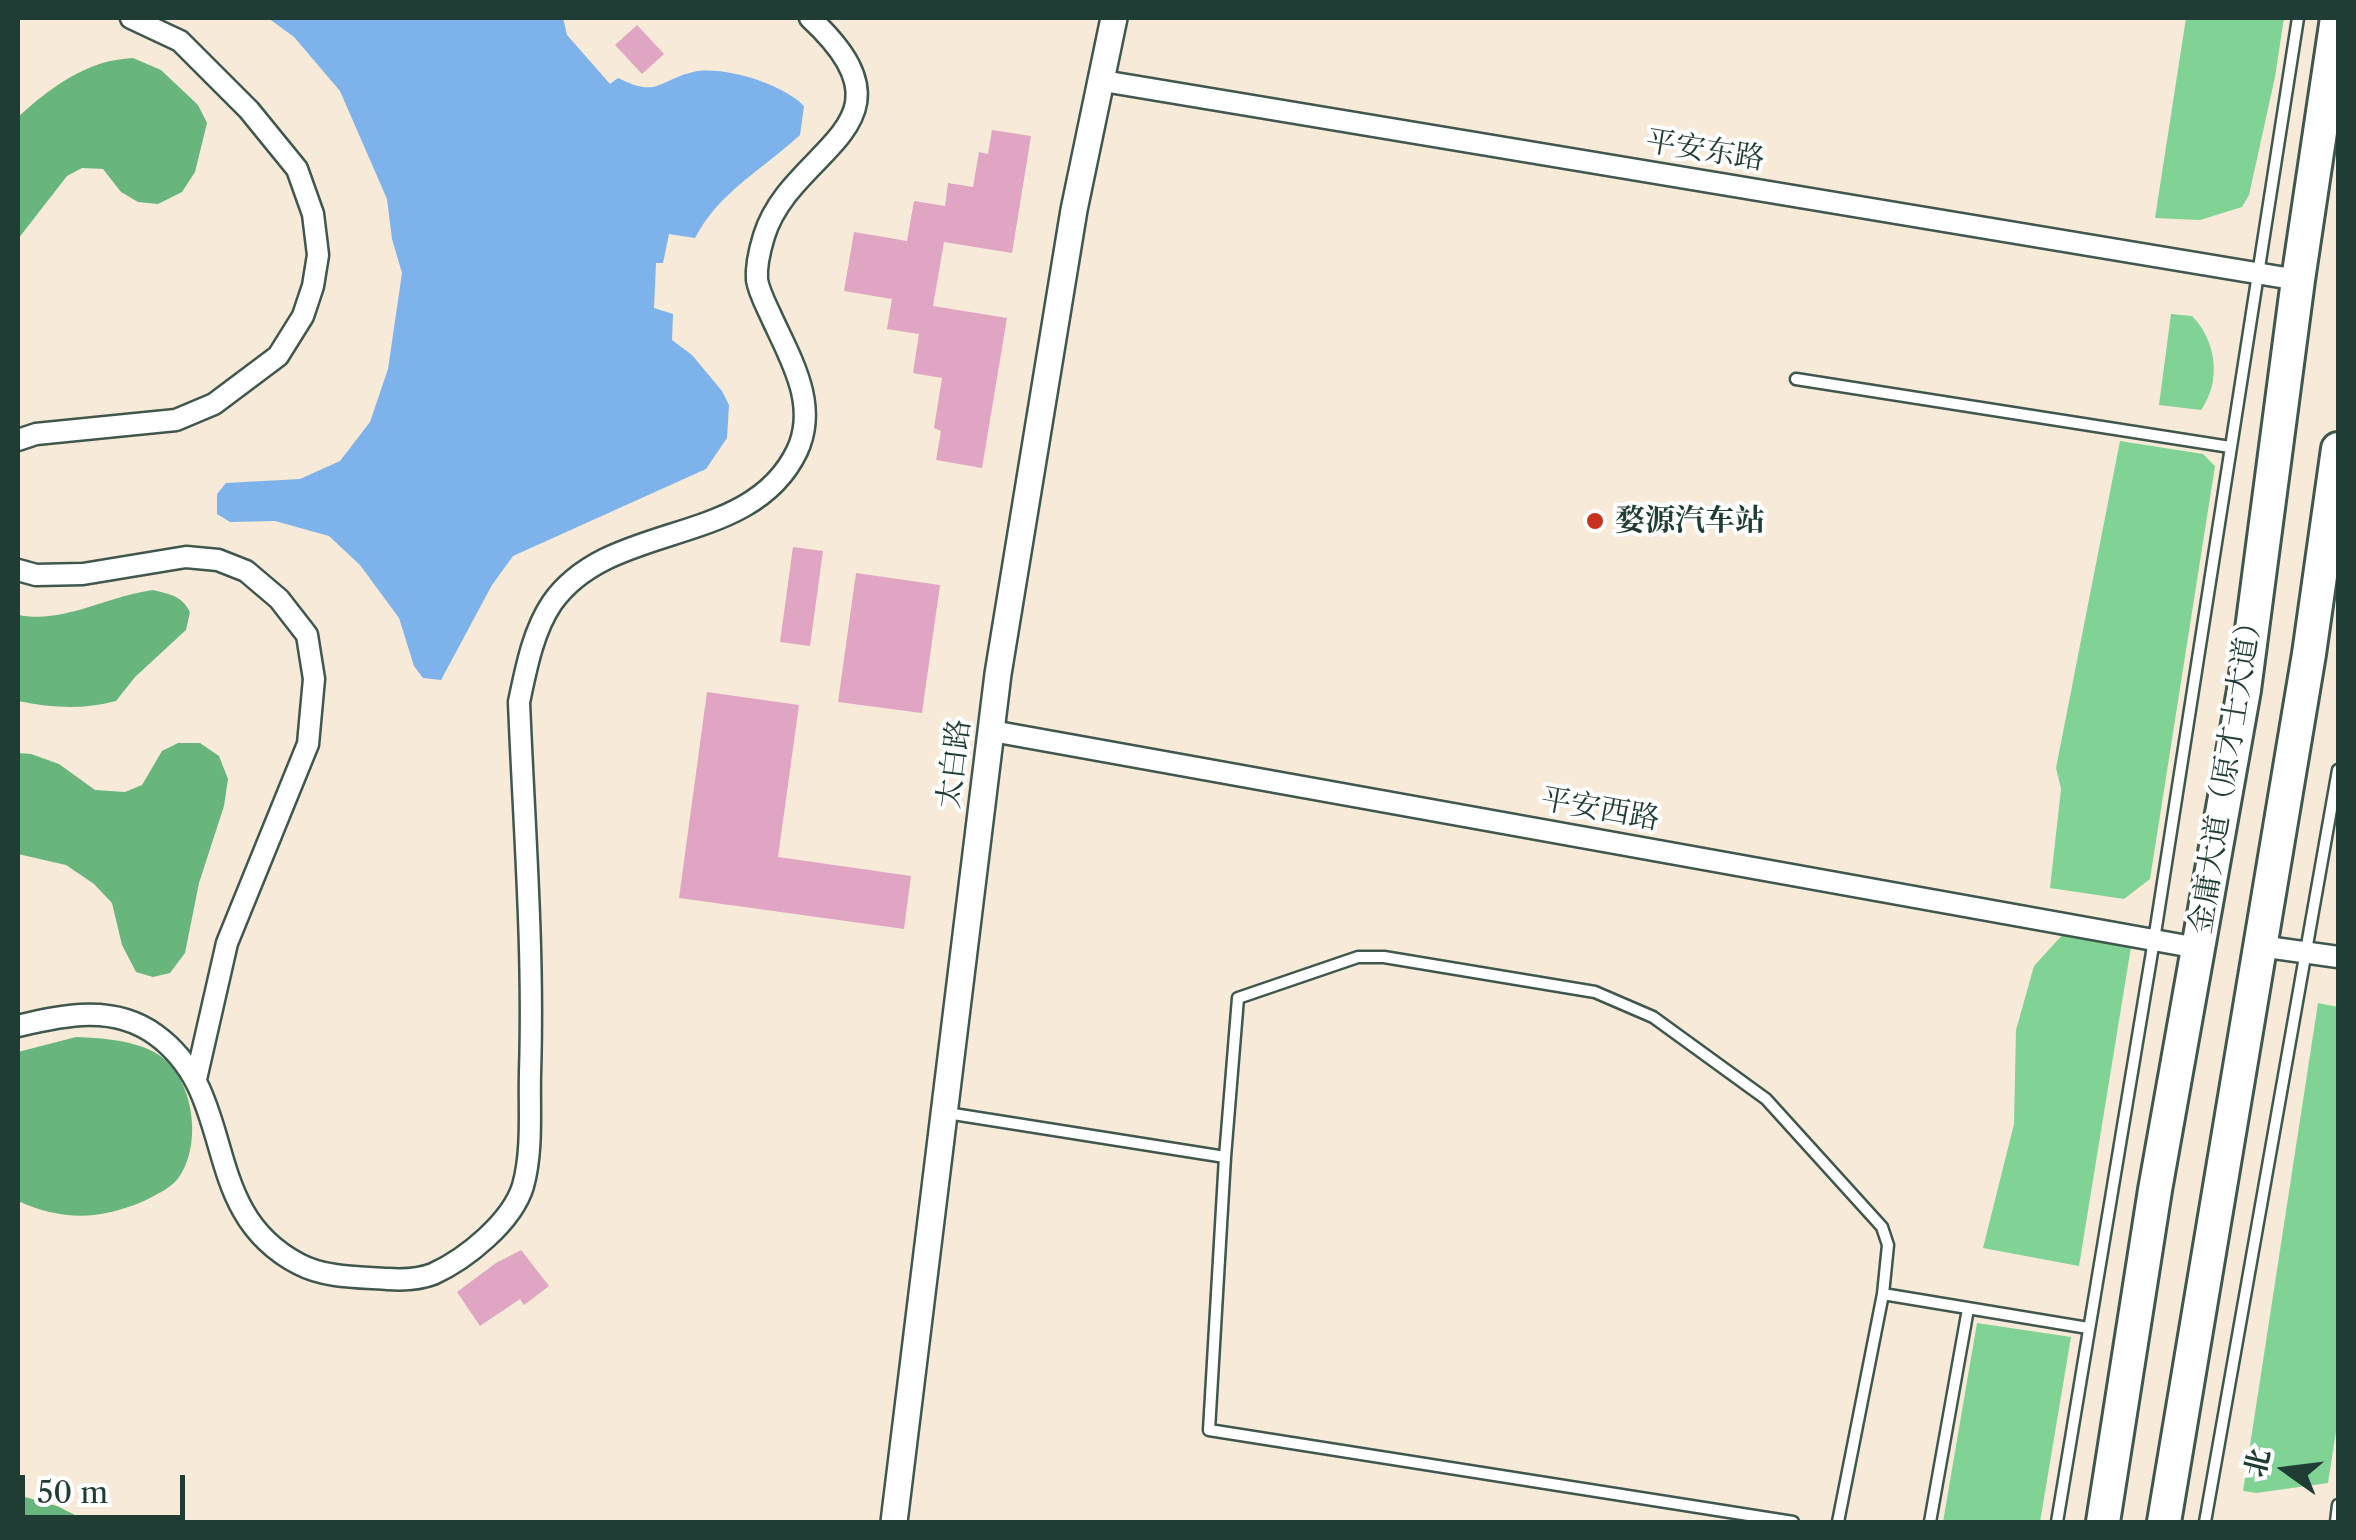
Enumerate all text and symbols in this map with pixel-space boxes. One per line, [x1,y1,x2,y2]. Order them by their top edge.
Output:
street label: 平安东路 [1643,124,1767,178]
place label: 婺源汽车站 [1615,503,1765,539]
marker: 婺源汽车站 [1584,510,1606,532]
street label: 金庸大道（原才士大道） [2183,605,2271,937]
street label: 太白路 [932,717,978,811]
street label: 平安西路 [1538,782,1662,838]
north arrow [2236,1420,2336,1520]
text: 北 [2237,1445,2277,1480]
scale bar [25,1455,190,1517]
text: 50 m [37,1474,108,1511]

